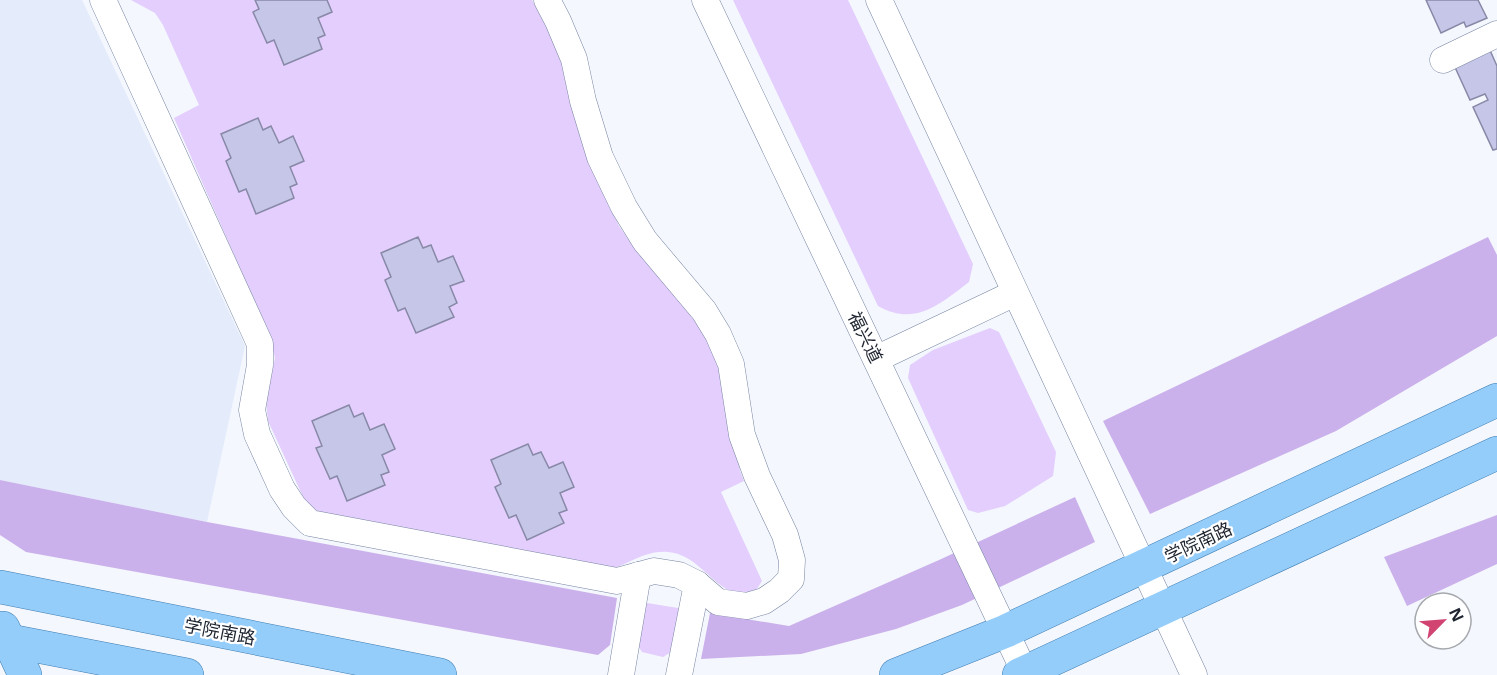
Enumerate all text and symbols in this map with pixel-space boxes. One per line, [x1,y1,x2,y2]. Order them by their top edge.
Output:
street label: 福兴道 [843,307,889,367]
street label: 学院南路 [1160,516,1236,568]
north arrow [1413,591,1473,651]
text: N [1444,604,1469,625]
street label: 学院南路 [182,612,258,650]

